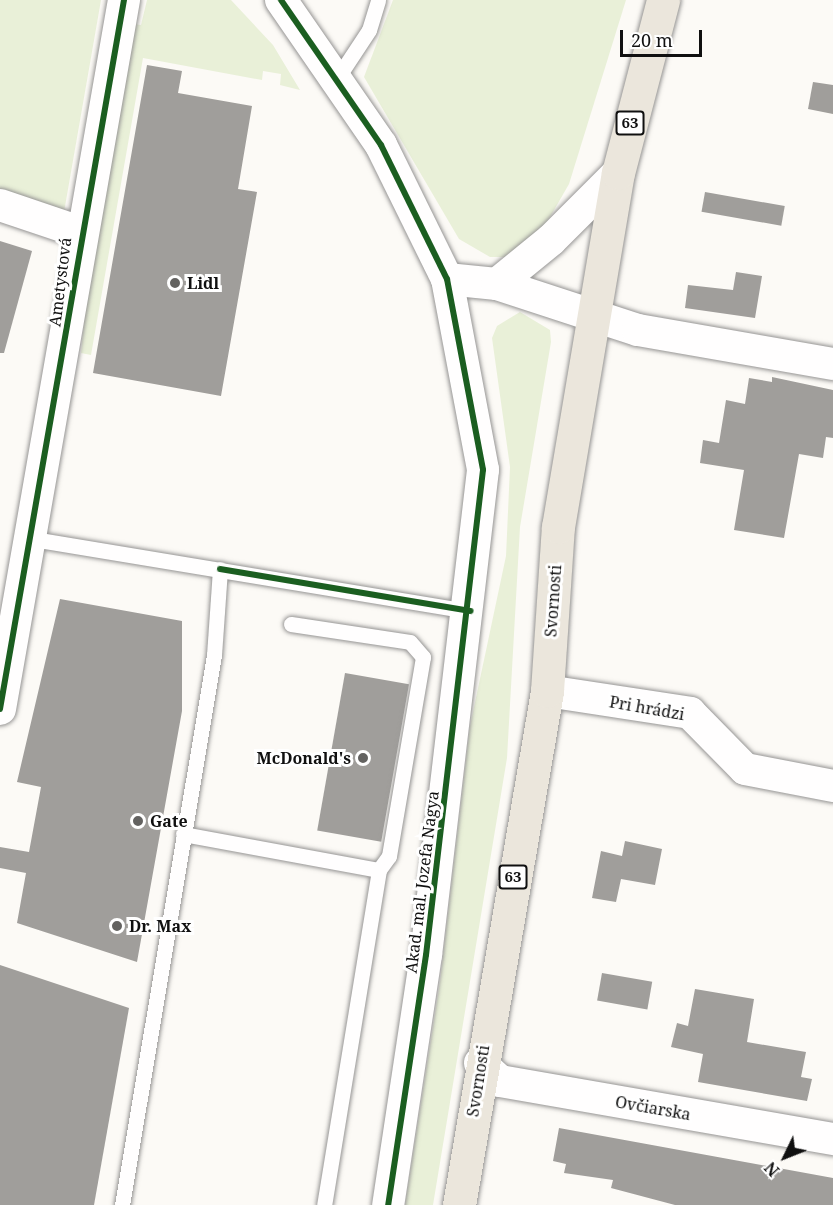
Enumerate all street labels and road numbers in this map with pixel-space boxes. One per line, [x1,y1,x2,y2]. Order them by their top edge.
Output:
road number: 63 [615,111,645,135]
street label: Ametystová [45,236,75,328]
street label: Svornosti [541,564,565,638]
street label: Pri hrádzi [608,692,686,724]
street label: Akad. mal. Jozefa Nagya [401,790,443,974]
road number: 63 [498,865,528,889]
street label: Svornosti [463,1044,493,1118]
street label: Ovčiarska [614,1092,692,1124]

